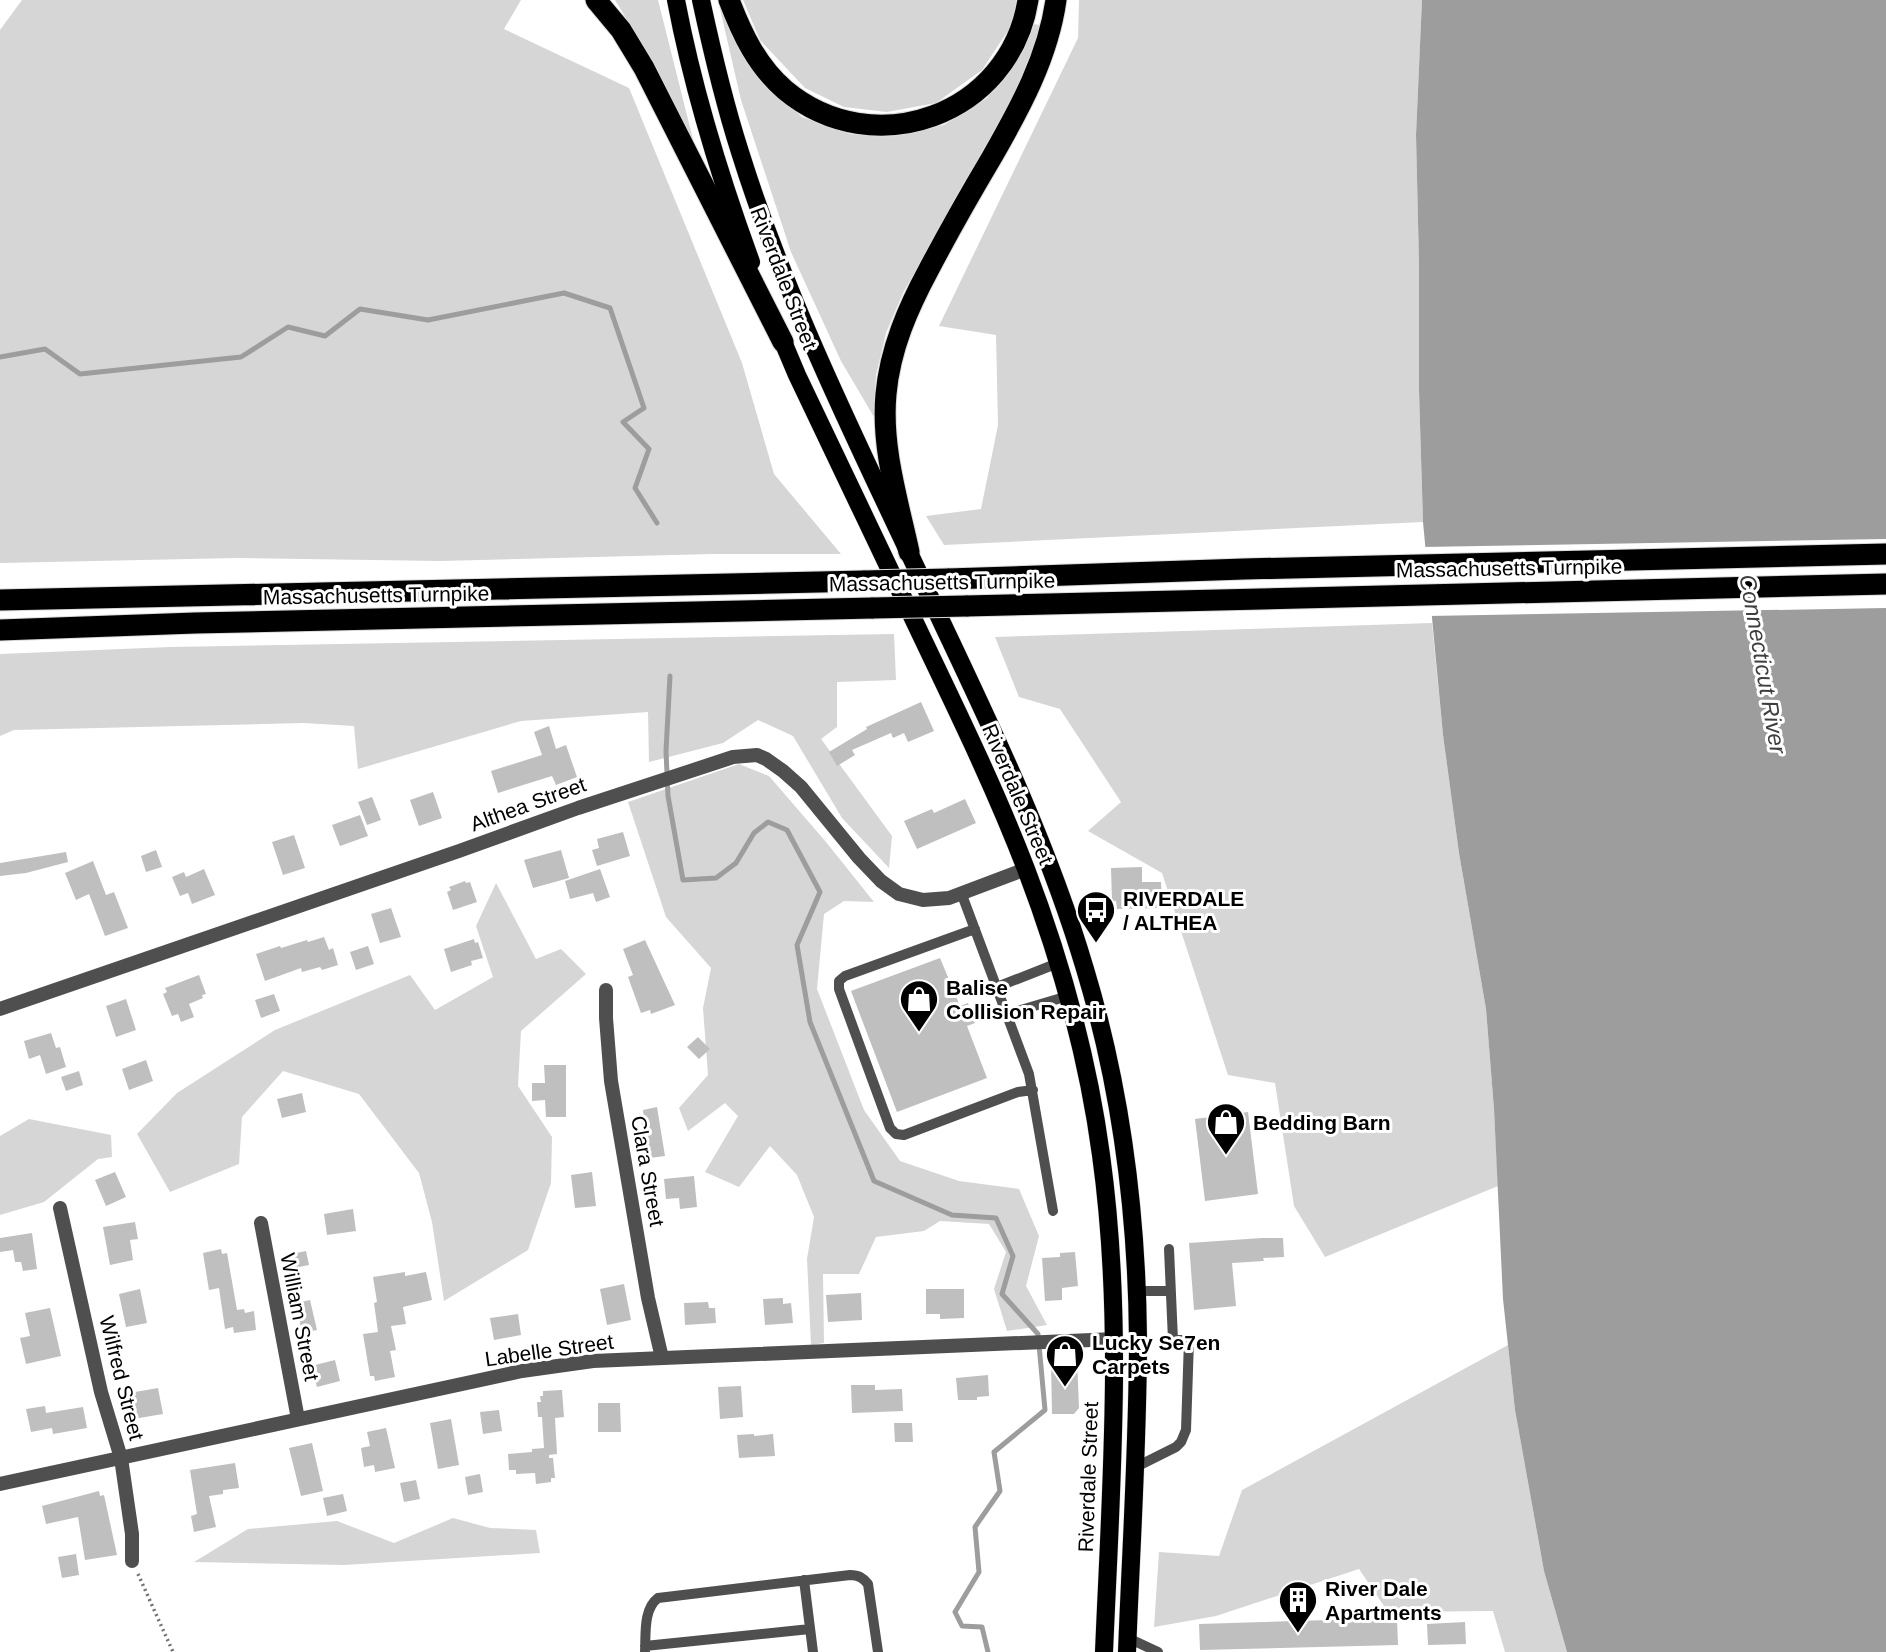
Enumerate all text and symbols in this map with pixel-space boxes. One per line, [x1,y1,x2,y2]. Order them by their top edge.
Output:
street label: Riverdale Street [746,204,822,353]
street label: Massachusetts Turnpike [1396,555,1622,581]
street label: Massachusetts Turnpike [829,569,1055,595]
water label: Connecticut River [1734,572,1792,757]
street label: Massachusetts Turnpike [263,582,489,608]
street label: Riverdale Street [978,720,1058,868]
street label: Althea Street [467,772,589,836]
place label: RIVERDALE / ALTHEA [1123,887,1244,934]
bus stop icon: RIVERDALE / ALTHEA [1075,889,1117,944]
place label: Balise Collision Repair [946,976,1106,1023]
shop icon: Balise Collision Repair [898,978,940,1033]
shop icon: Bedding Barn [1205,1101,1247,1156]
place label: Bedding Barn [1253,1111,1391,1134]
street label: Clara Street [627,1114,669,1228]
street label: William Street [276,1251,324,1383]
street label: Wilfred Street [95,1314,149,1443]
street label: Labelle Street [483,1330,615,1370]
place label: Lucky Se7en Carpets [1092,1331,1220,1378]
shop icon: Lucky Se7en Carpets [1044,1333,1086,1388]
street label: Riverdale Street [1074,1401,1102,1553]
place label: River Dale Apartments [1325,1577,1442,1624]
building icon: River Dale Apartments [1277,1579,1319,1634]

